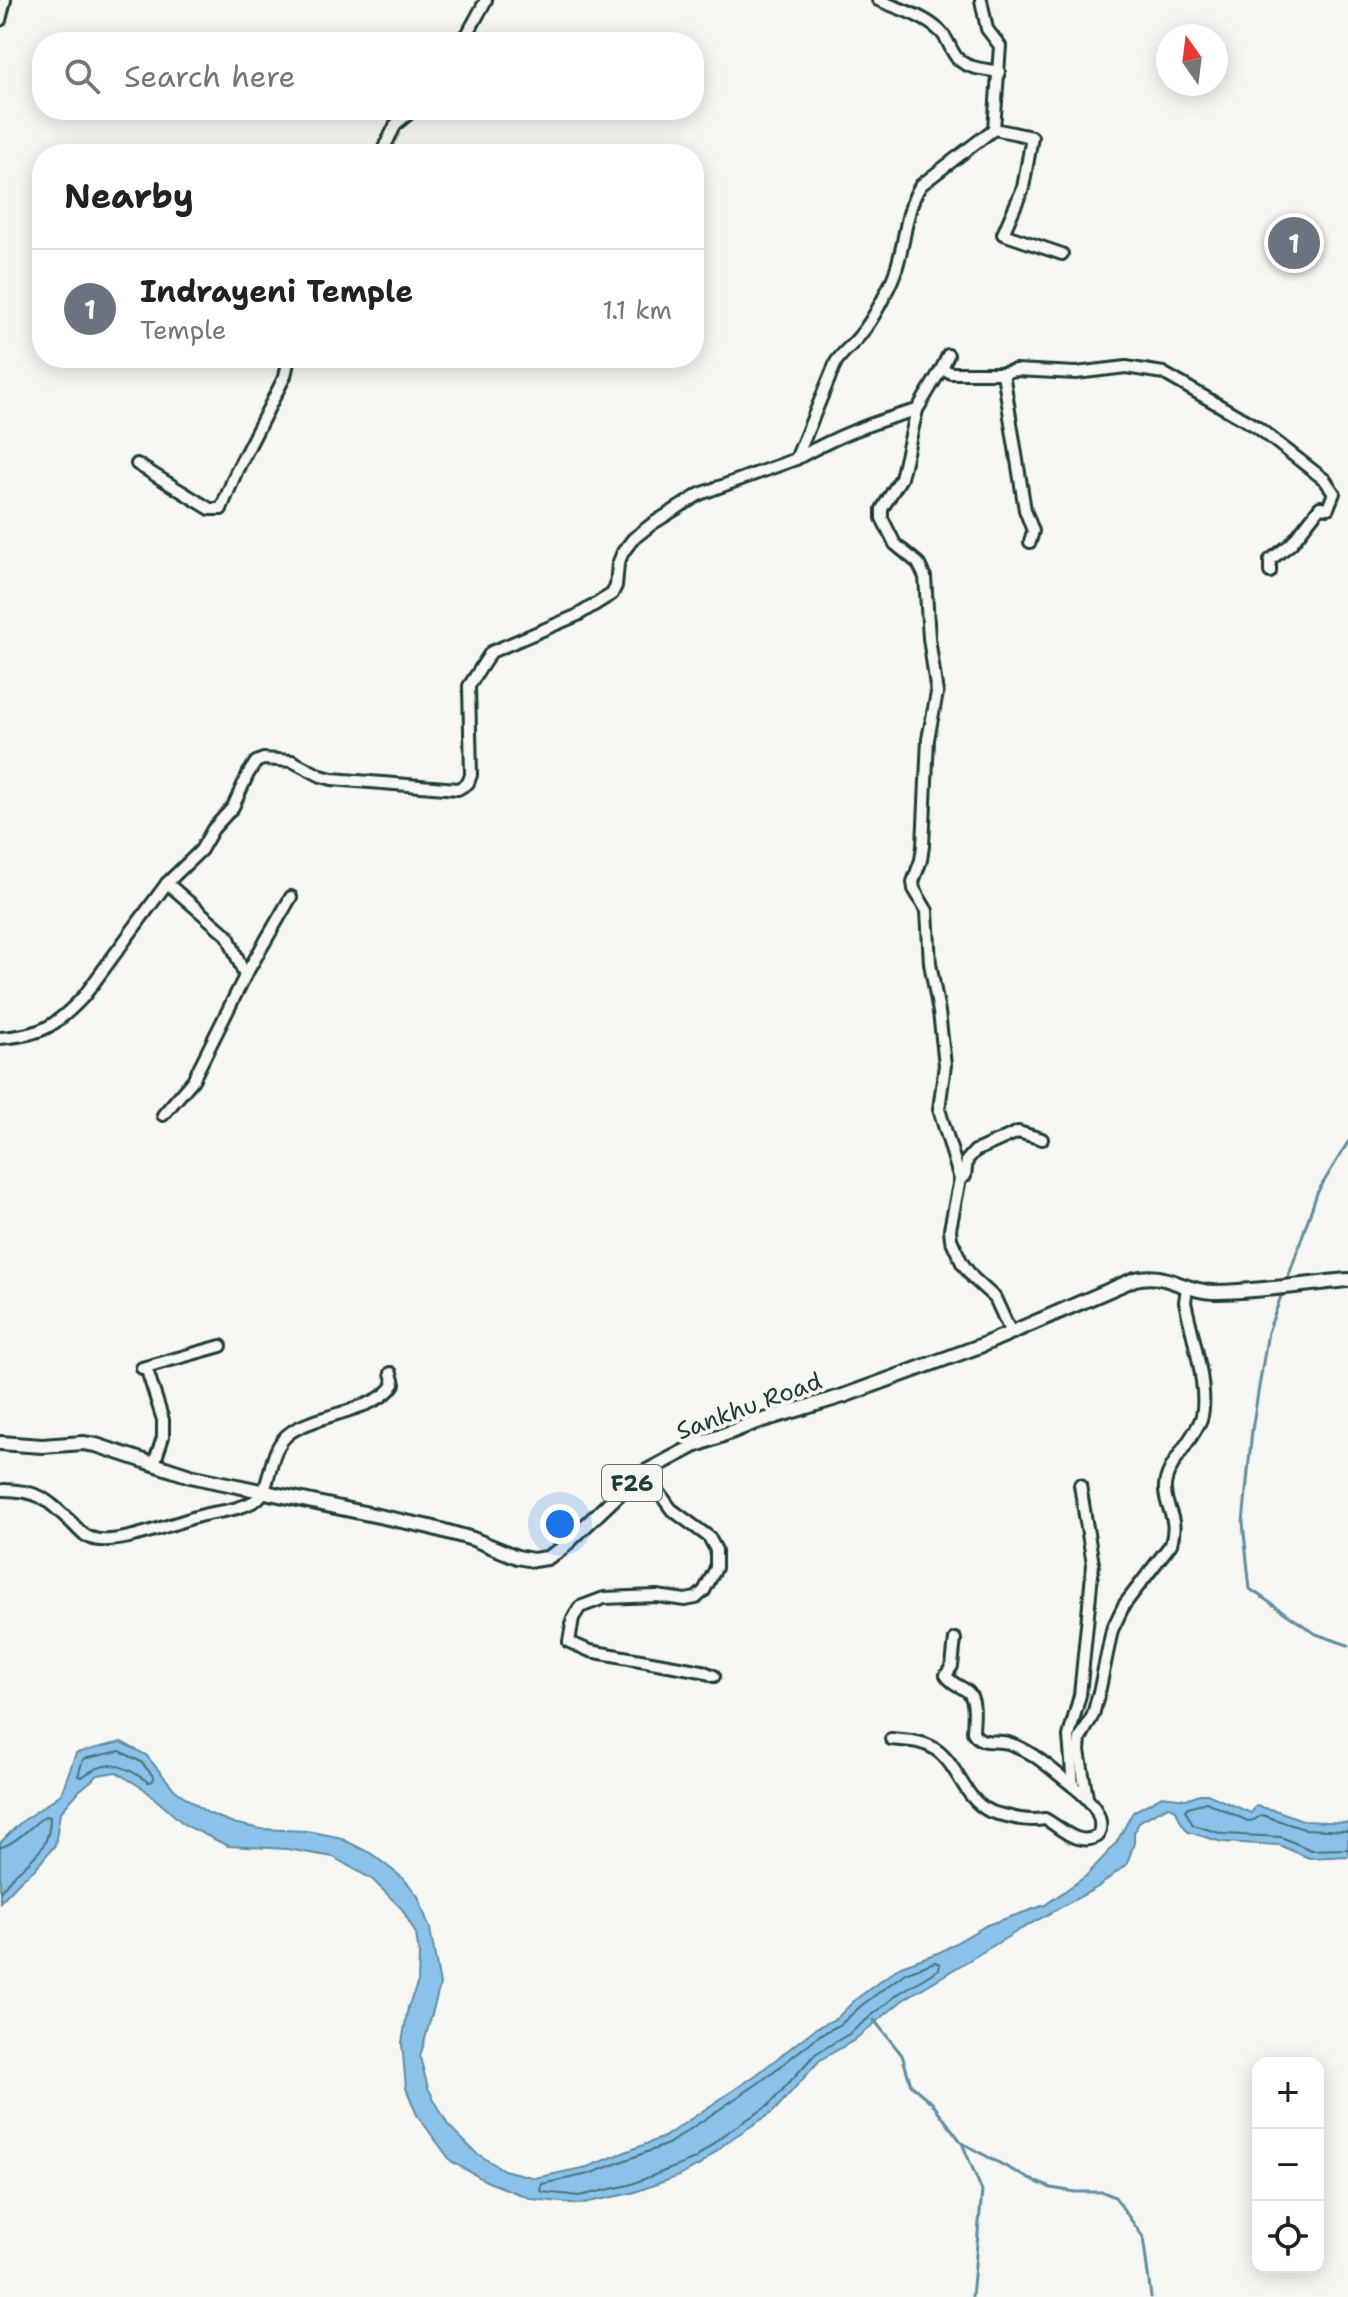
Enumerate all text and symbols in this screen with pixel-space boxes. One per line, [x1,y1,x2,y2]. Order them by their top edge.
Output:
north arrow [1156,24,1228,96]
search box [32,32,704,120]
icon: search [60,54,104,98]
text: Search here [124,56,295,97]
text: Nearby [64,173,194,219]
pin: 1 [1268,213,1320,273]
text: Indrayeni Temple [140,271,413,312]
text: 1 [84,292,96,327]
text: 1.1 km [602,292,672,327]
text: Temple [140,312,227,347]
street label: Sankhu Road [672,1365,826,1447]
road number: F26 [602,1465,662,1501]
your location [540,1504,580,1544]
map controls [1252,2057,1324,2273]
button: + [1252,2057,1324,2129]
button: − [1252,2129,1324,2201]
button: locate [1252,2201,1324,2273]

